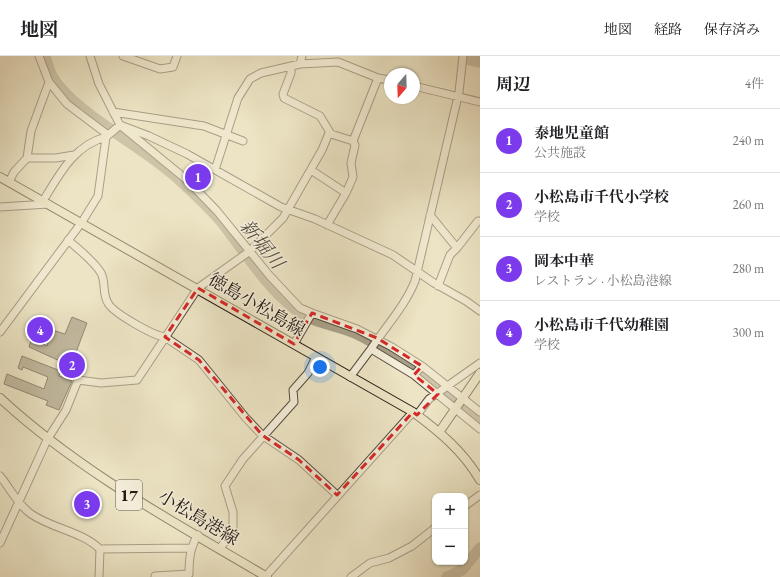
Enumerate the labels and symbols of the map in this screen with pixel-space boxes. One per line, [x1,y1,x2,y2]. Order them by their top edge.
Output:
north arrow [384,68,420,104]
pin: 1 [185,162,211,192]
water label: 新堀川 [234,214,291,276]
street label: 徳島小松島線 [204,267,310,341]
pin: 4 [27,315,53,345]
pin: 2 [59,350,85,380]
your location [310,357,330,377]
road number: 17 [116,480,142,510]
street label: 小松島港線 [155,484,243,550]
pin: 3 [74,489,100,519]

